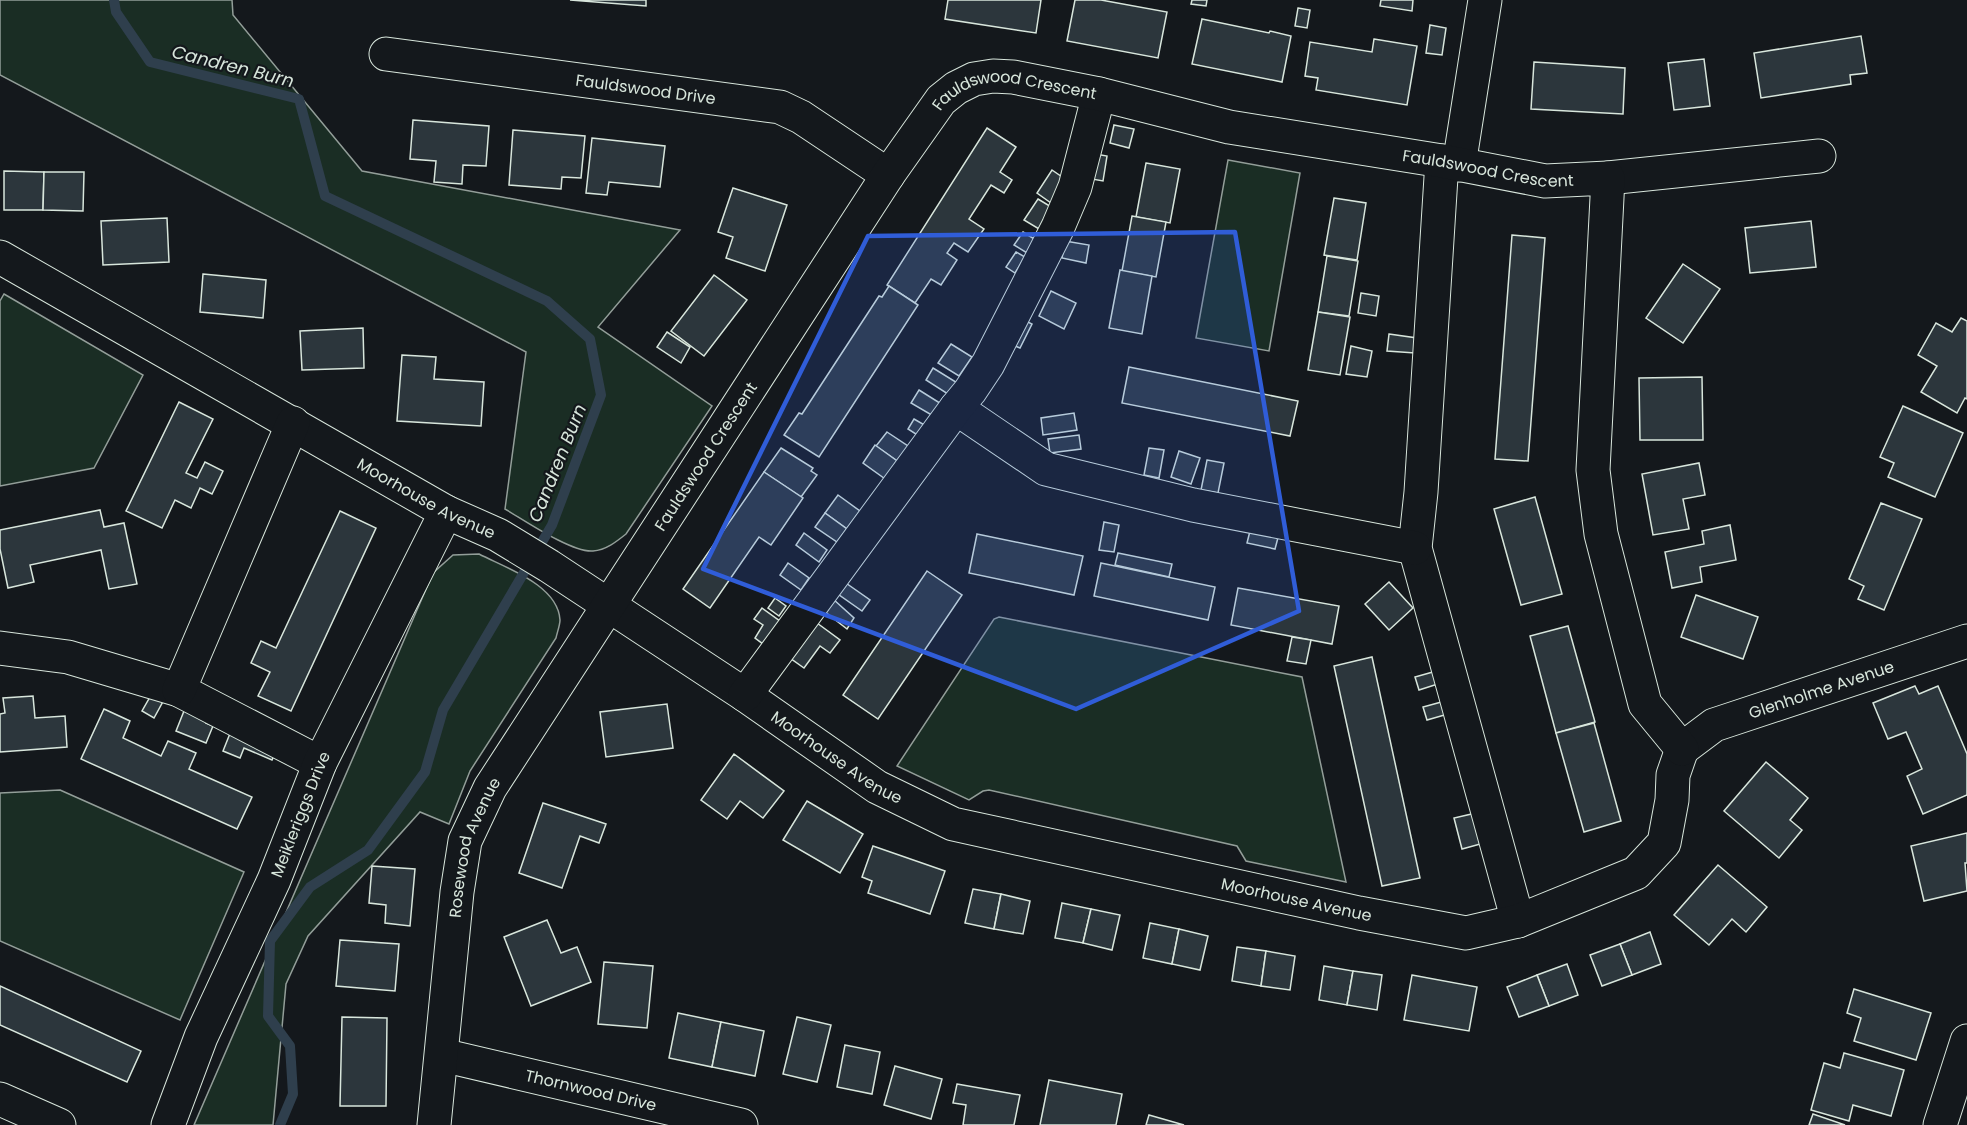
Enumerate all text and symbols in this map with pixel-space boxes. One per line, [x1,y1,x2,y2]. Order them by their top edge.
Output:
water label: Candren Burn [169,39,297,93]
street label: Fauldswood Crescent [926,64,1099,115]
street label: Fauldswood Drive [574,68,717,110]
street label: Fauldswood Crescent [1401,143,1574,193]
street label: Fauldswood Crescent [649,377,762,535]
water label: Candren Burn [522,400,592,526]
street label: Moorhouse Avenue [353,452,499,544]
street label: Glenholme Avenue [1746,655,1897,724]
street label: Moorhouse Avenue [766,705,906,809]
street label: Meikleriggs Drive [265,747,336,881]
street label: Rosewood Avenue [443,772,506,919]
street label: Moorhouse Avenue [1219,872,1374,927]
street label: Thornwood Drive [523,1063,659,1116]

